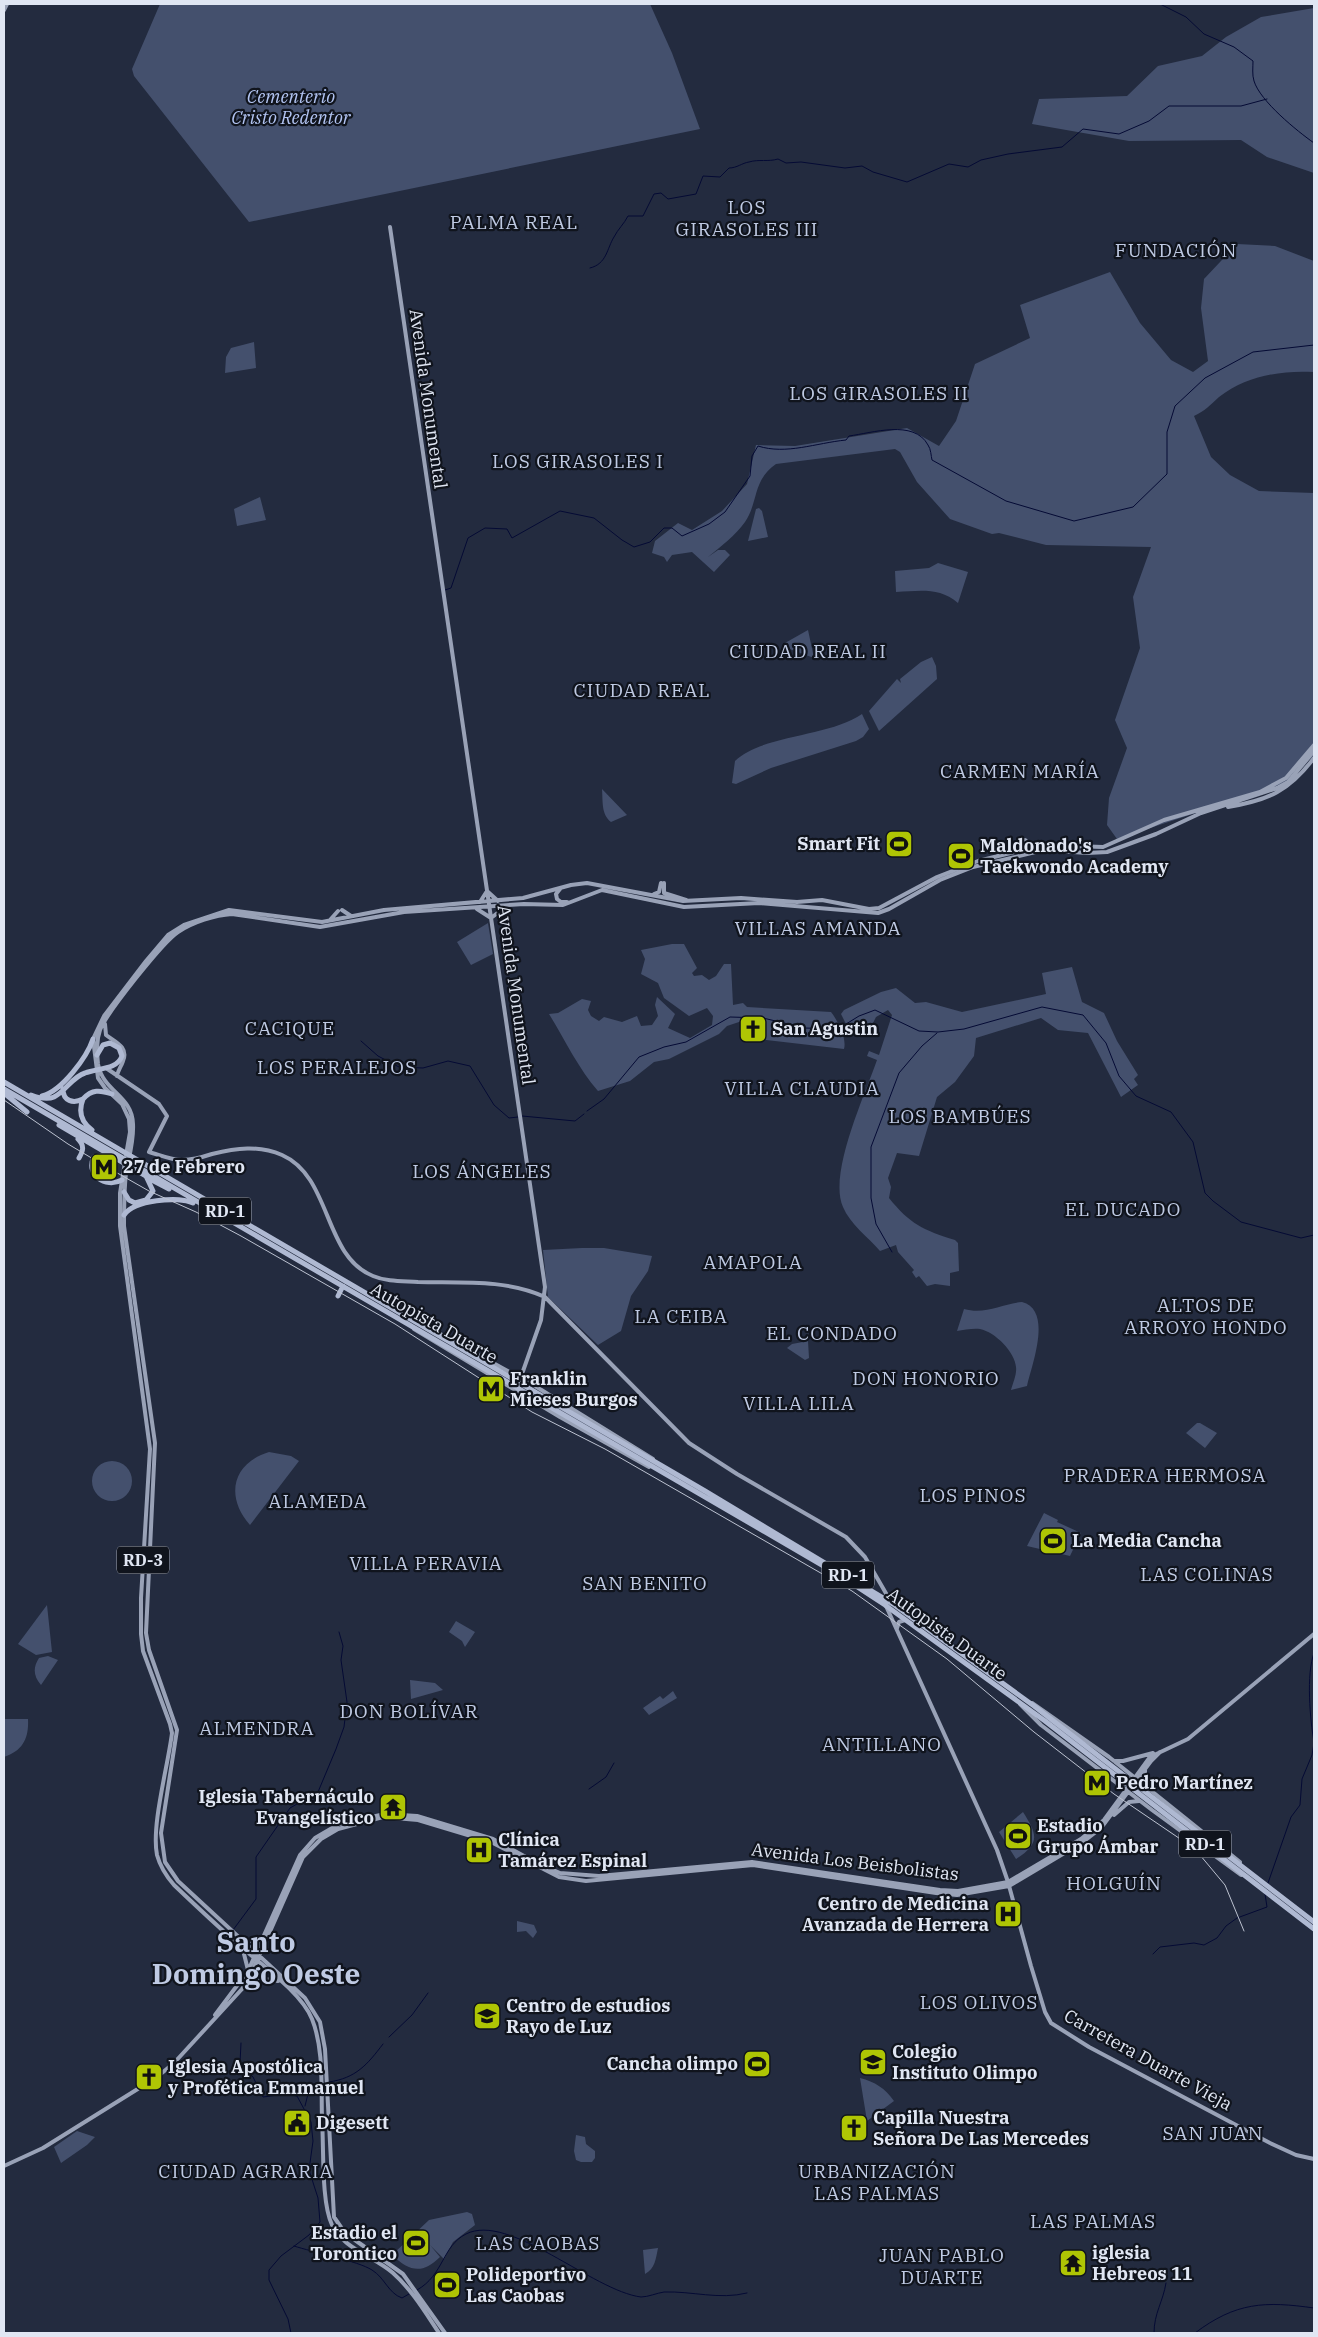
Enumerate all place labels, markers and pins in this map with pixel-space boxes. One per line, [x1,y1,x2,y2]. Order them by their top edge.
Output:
sports icon: Smart Fit [884,829,914,859]
place label: Smart Fit [797,832,880,855]
place label: Maldonado's Taekwondo Academy [980,834,1169,878]
sports icon: Maldonado's Taekwondo Academy [946,841,976,871]
church icon: San Agustin [738,1014,768,1044]
place label: San Agustin [772,1017,878,1040]
metro station icon: 27 de Febrero [89,1152,119,1182]
place label: 27 de Febrero [123,1155,245,1178]
place label: Franklin Mieses Burgos [510,1367,638,1411]
metro station icon: Franklin Mieses Burgos [476,1374,506,1404]
sports icon: La Media Cancha [1038,1526,1068,1556]
place label: La Media Cancha [1072,1529,1222,1552]
metro station icon: Pedro Martínez [1082,1768,1112,1798]
place label: Pedro Martínez [1116,1771,1253,1794]
place label: Iglesia Tabernáculo Evangelístico [198,1785,374,1829]
temple icon: Iglesia Tabernáculo Evangelístico [378,1792,408,1822]
place label: Estadio Grupo Ámbar [1037,1814,1159,1858]
sports icon: Estadio Grupo Ámbar [1003,1821,1033,1851]
place label: Clínica Tamárez Espinal [498,1828,647,1872]
hospital icon: Clínica Tamárez Espinal [464,1835,494,1865]
place label: Centro de Medicina Avanzada de Herrera [802,1892,989,1936]
hospital icon: Centro de Medicina Avanzada de Herrera [993,1899,1023,1929]
place label: Centro de estudios Rayo de Luz [506,1994,670,2038]
school or university icon: Centro de estudios Rayo de Luz [472,2001,502,2031]
place label: Colegio Instituto Olimpo [892,2040,1038,2084]
school or university icon: Colegio Instituto Olimpo [858,2047,888,2077]
sports icon: Cancha olimpo [742,2049,772,2079]
place label: Cancha olimpo [606,2052,738,2075]
place label: Iglesia Apostólica y Profética Emmanuel [167,2055,364,2099]
church icon: Iglesia Apostólica y Profética Emmanuel [134,2062,164,2092]
place label: Capilla Nuestra Señora De Las Mercedes [873,2106,1089,2150]
public building icon: Digesett [282,2108,312,2138]
place label: Digesett [316,2111,389,2134]
church icon: Capilla Nuestra Señora De Las Mercedes [839,2113,869,2143]
place label: Estadio el Torontico [310,2221,397,2265]
sports icon: Estadio el Torontico [401,2228,431,2258]
place label: iglesia Hebreos 11 [1092,2241,1193,2285]
temple icon: iglesia Hebreos 11 [1058,2248,1088,2278]
place label: Polideportivo Las Caobas [466,2263,586,2307]
sports icon: Polideportivo Las Caobas [432,2270,462,2300]

